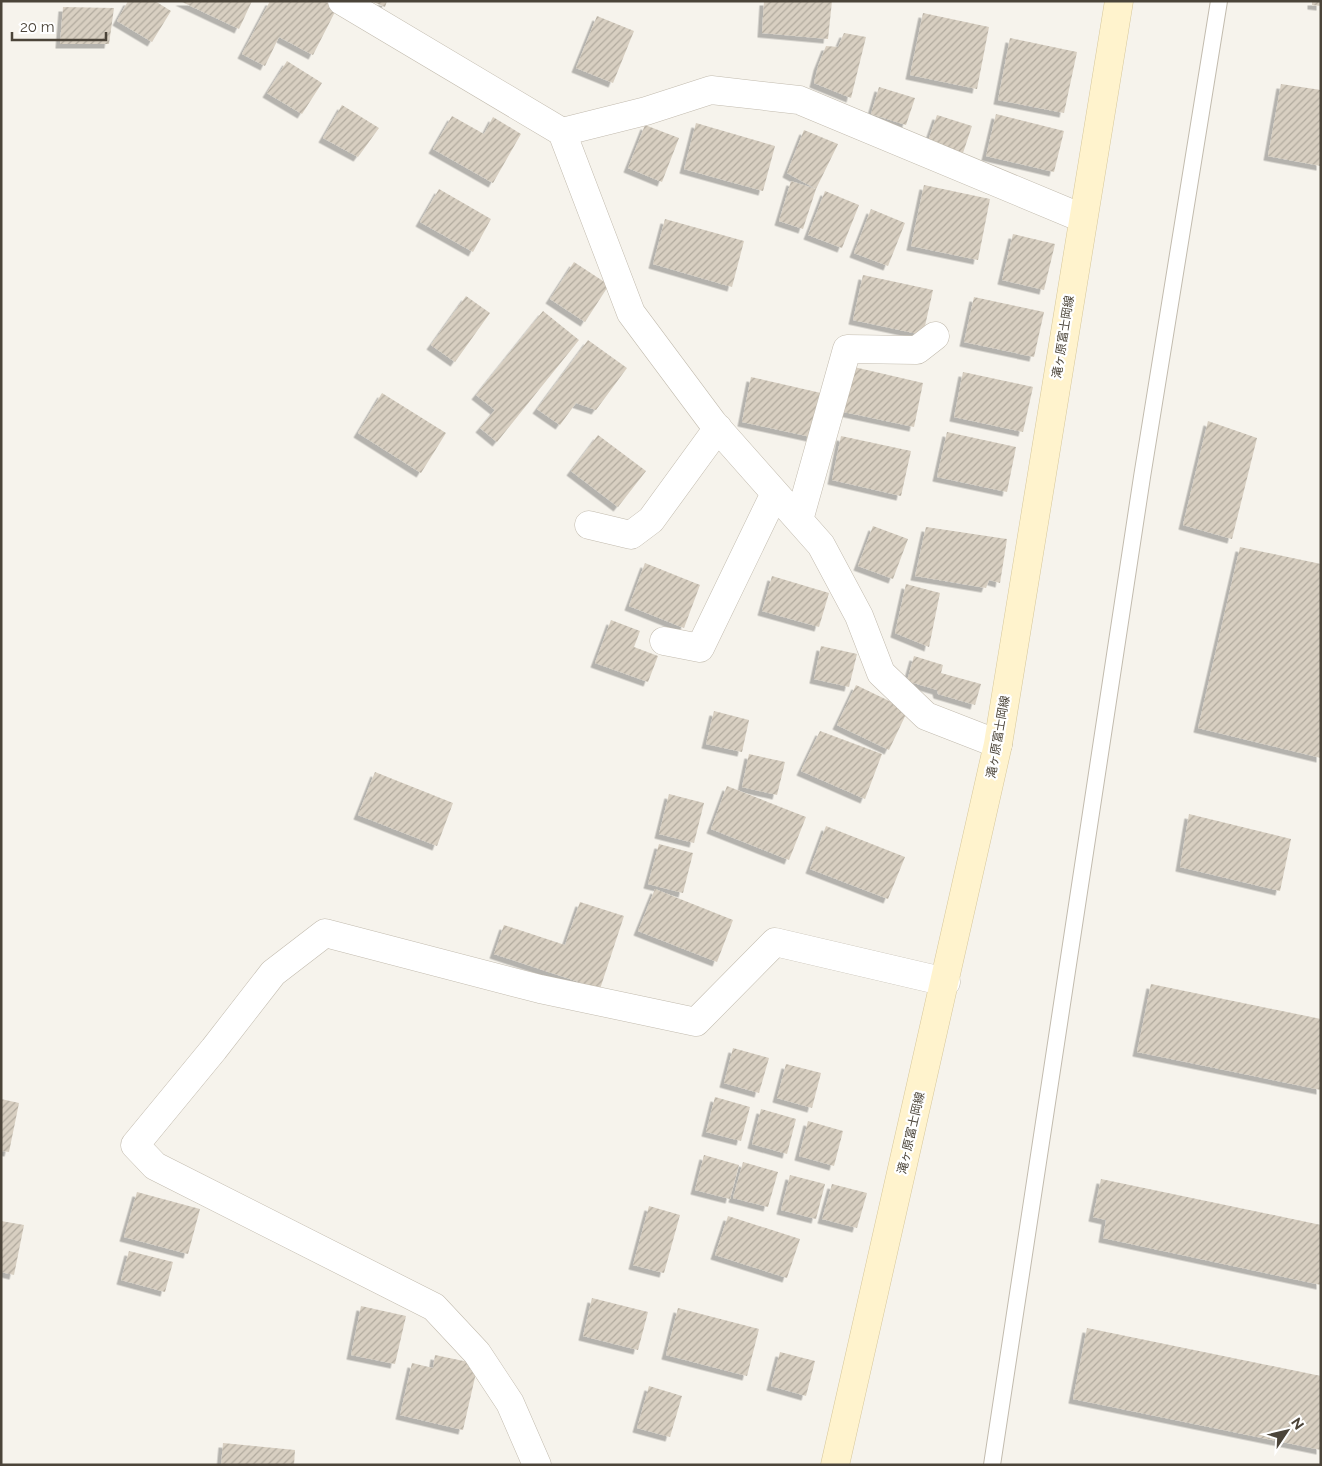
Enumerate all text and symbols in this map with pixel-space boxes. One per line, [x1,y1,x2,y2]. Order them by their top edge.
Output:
scale bar [12,10,106,42]
text: 20 m [20,18,55,36]
street label: 滝ヶ原富士岡線 [1050,294,1076,380]
street label: 滝ヶ原富士岡線 [984,694,1012,780]
street label: 滝ヶ原富士岡線 [895,1090,927,1176]
north arrow [1262,1406,1312,1456]
text: N [1288,1415,1307,1433]

